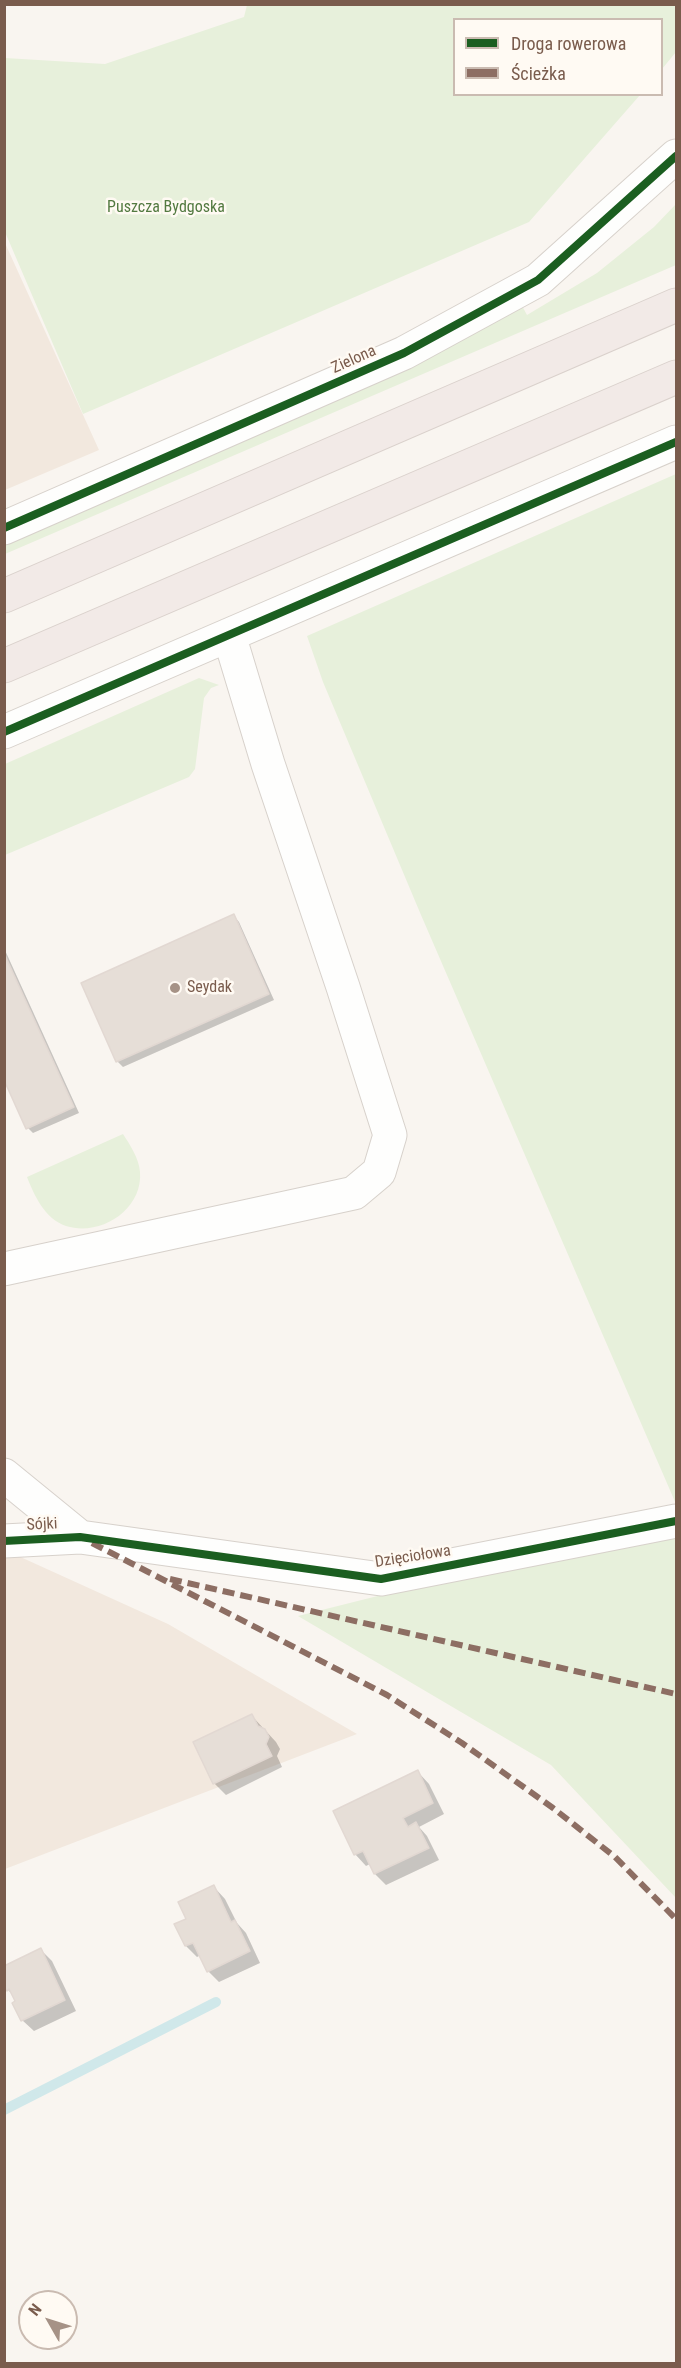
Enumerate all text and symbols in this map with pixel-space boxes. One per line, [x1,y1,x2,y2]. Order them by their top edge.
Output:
legend [453,18,663,96]
text: Droga rowerowa [511,33,626,54]
text: Ścieżka [511,63,566,84]
park label: Puszcza Bydgoska [107,198,225,218]
street label: Zielona [329,342,379,378]
place label: Seydak [187,978,232,998]
marker: Seydak [168,981,182,995]
street label: Sójki [26,1515,58,1535]
street label: Dzięciołowa [374,1542,452,1572]
north arrow [18,2290,78,2350]
text: N [25,2300,46,2319]

